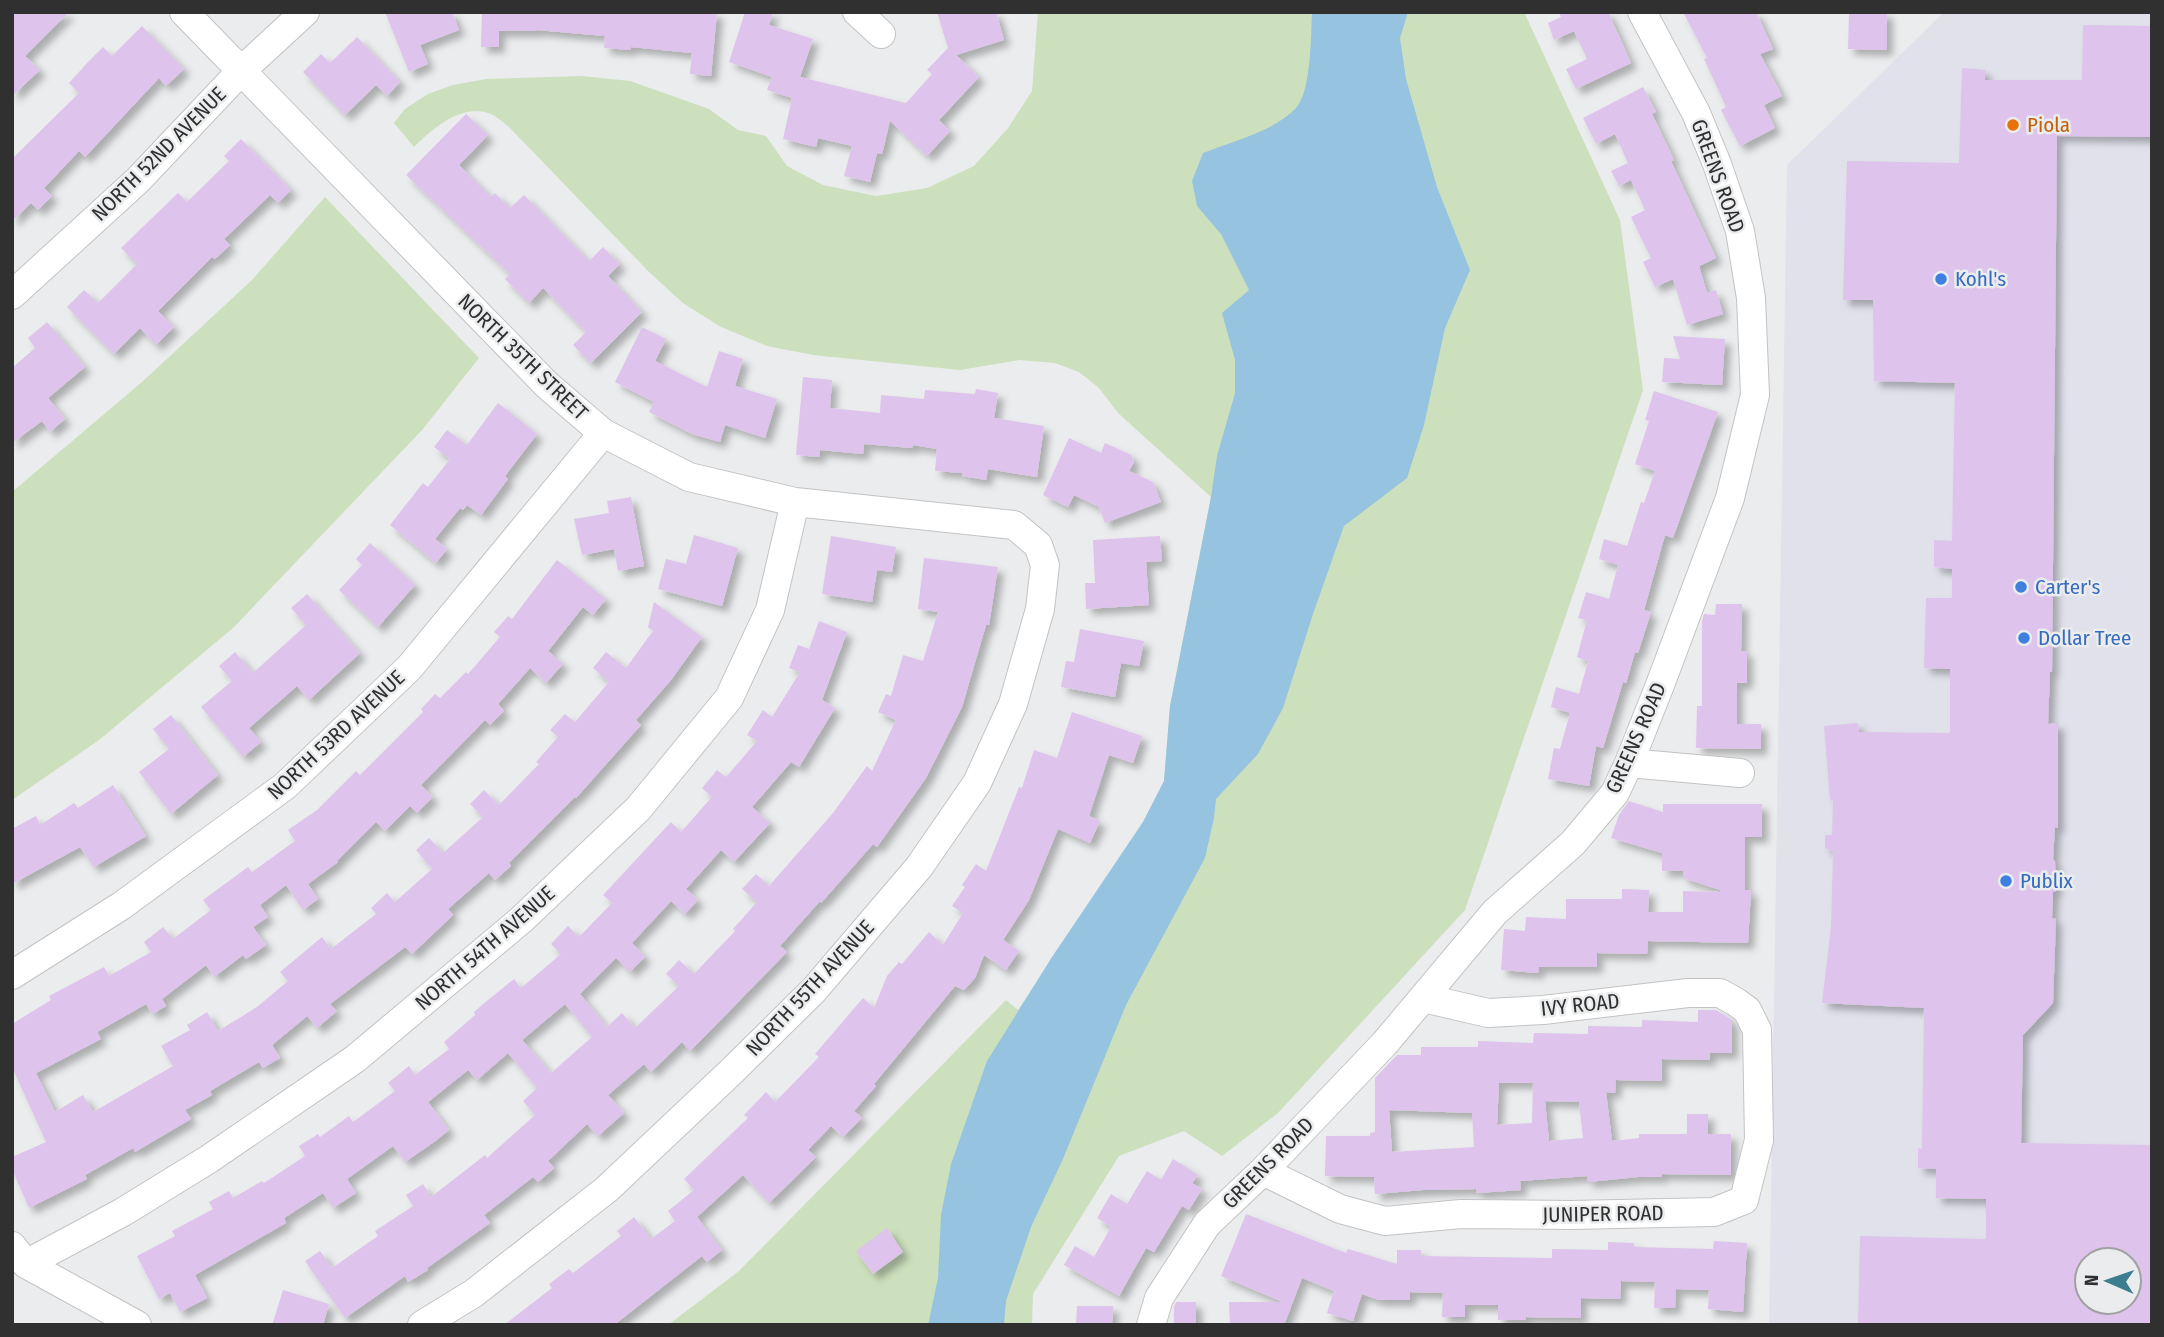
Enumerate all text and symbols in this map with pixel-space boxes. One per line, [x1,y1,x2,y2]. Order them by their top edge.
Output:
street label: NORTH 52ND AVENUE [86,81,232,227]
place label: Piola [2027,112,2070,138]
street label: GREENS ROAD [1685,116,1751,236]
marker: Piola [2005,117,2021,133]
place label: Kohl's [1955,266,2006,292]
marker: Kohl's [1933,271,1949,287]
street label: NORTH 35TH STREET [453,288,594,426]
place label: Carter's [2035,574,2100,600]
marker: Carter's [2013,579,2029,595]
place label: Dollar Tree [2038,625,2131,651]
marker: Dollar Tree [2016,630,2032,646]
street label: NORTH 53RD AVENUE [262,665,410,805]
street label: GREENS ROAD [1600,678,1672,798]
place label: Publix [2020,868,2073,894]
marker: Publix [1998,873,2014,889]
street label: NORTH 54TH AVENUE [410,880,560,1016]
street label: NORTH 55TH AVENUE [740,915,880,1061]
street label: IVY ROAD [1539,988,1621,1022]
street label: GREENS ROAD [1217,1112,1319,1214]
street label: JUNIPER ROAD [1542,1200,1664,1228]
north arrow [2073,1246,2143,1316]
text: N [2080,1274,2103,1287]

